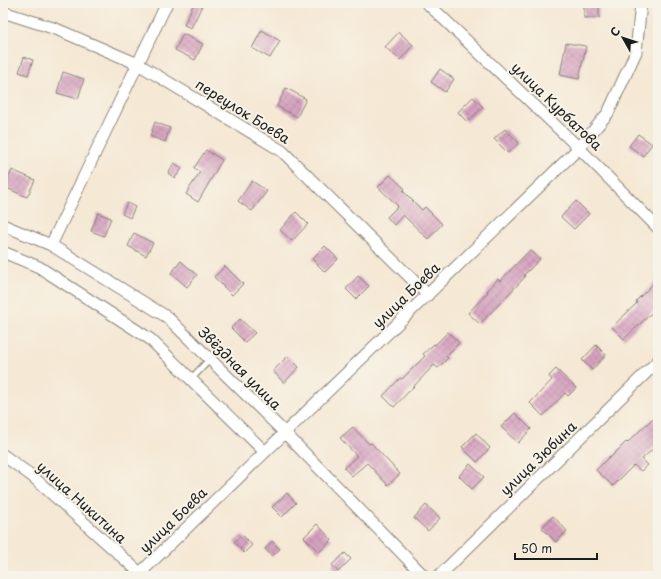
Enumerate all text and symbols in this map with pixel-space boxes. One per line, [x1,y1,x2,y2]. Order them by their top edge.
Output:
north arrow [603,18,643,58]
text: С [606,23,624,40]
street label: улица Курбатова [507,57,607,155]
street label: переулок Боева [192,73,295,149]
street label: улица Боева [367,257,445,333]
street label: Звёздная улица [194,322,287,415]
street label: улица Зюбина [495,416,581,500]
street label: улица Никитина [32,456,132,548]
street label: улица Боева [134,482,212,558]
scale bar [515,535,597,561]
text: 50 m [521,539,552,557]

